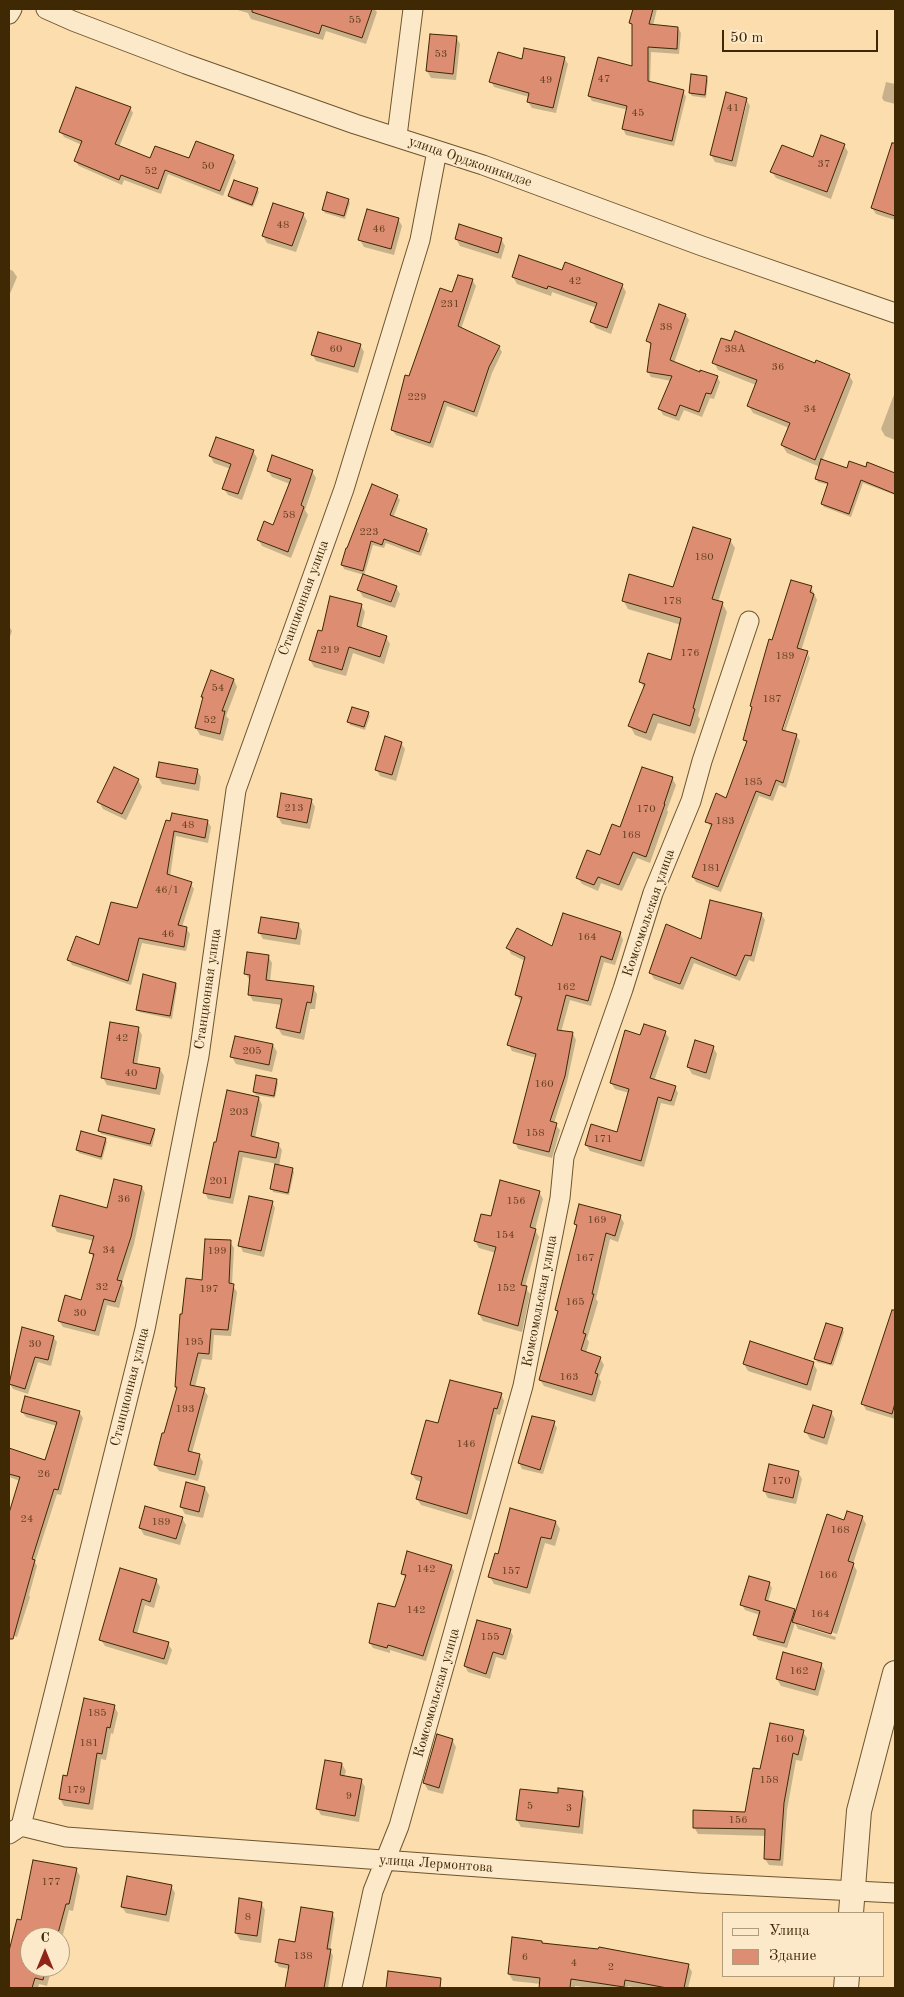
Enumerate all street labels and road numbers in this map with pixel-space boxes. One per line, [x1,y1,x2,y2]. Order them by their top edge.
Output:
street label: улица Орджоникидзе [406,133,534,191]
street label: Станционная улица [275,538,333,658]
street label: Комсомольская улица [619,847,679,979]
street label: Станционная улица [191,927,225,1051]
street label: Комсомольская улица [519,1234,561,1368]
street label: Станционная улица [107,1326,153,1448]
street label: Комсомольская улица [410,1626,464,1760]
street label: улица Лермонтова [378,1852,494,1876]

